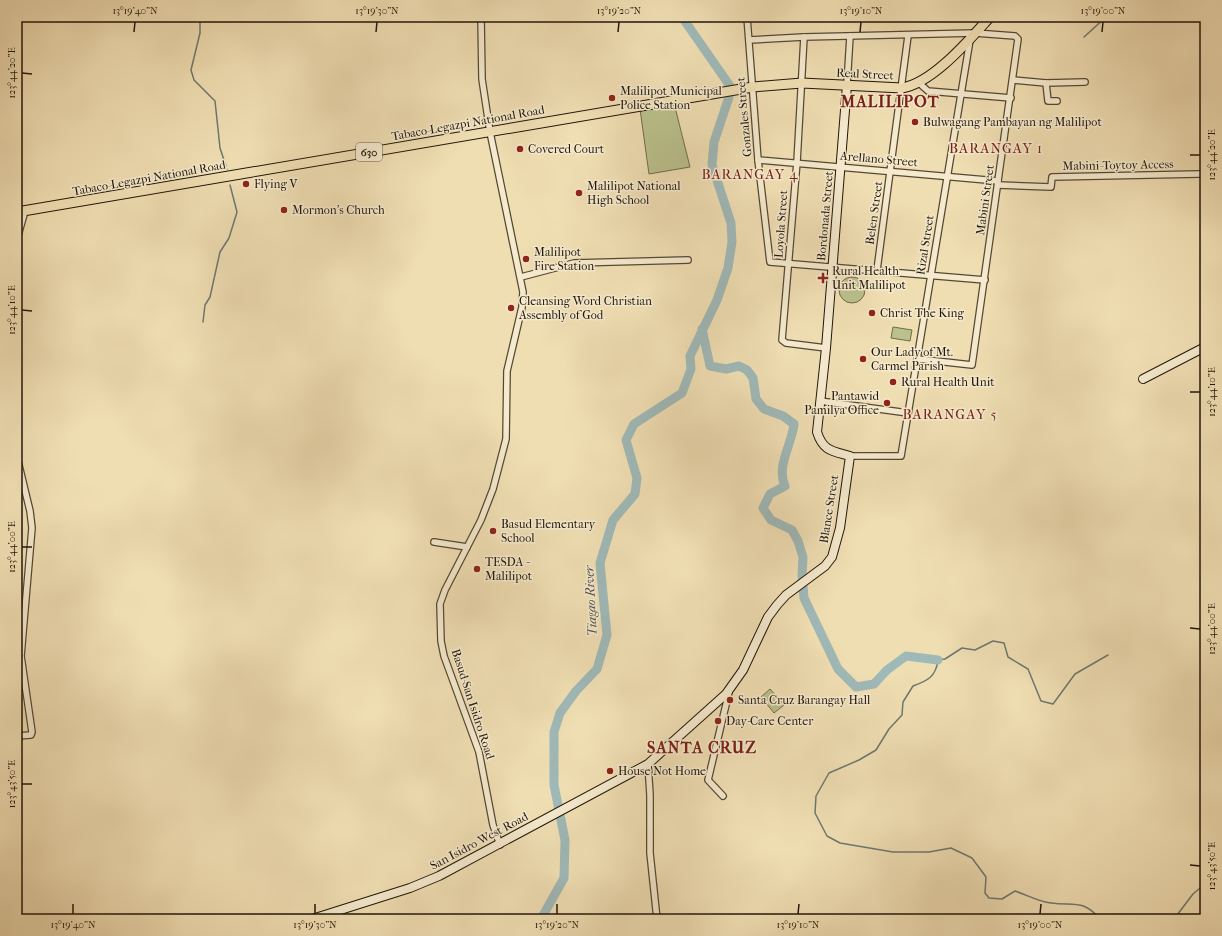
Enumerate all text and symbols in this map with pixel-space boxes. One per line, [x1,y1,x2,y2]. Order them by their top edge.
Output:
text: 13°19'40"N [112,5,158,17]
text: 13°19'30"N [355,5,399,17]
text: 13°19'20"N [597,5,642,17]
text: 13°19'10"N [840,5,883,17]
text: 13°19'00"N [1081,5,1126,17]
text: 123°44'20"E [6,47,18,99]
street label: Real Street [836,66,895,83]
street label: Gonzales Street [733,76,754,158]
place label: Malilipot Municipal Police Station [620,84,723,112]
district label: MALILIPOT [840,92,940,111]
marker: Malilipot Municipal Police Station [607,93,617,103]
street label: Tabaco-Legazpi National Road [390,103,546,143]
place label: Bulwagang Pambayan ng Malilipot [923,115,1102,129]
marker: Bulwagang Pambayan ng Malilipot [910,117,920,127]
text: 123°44'20"E [1206,129,1218,181]
district label: BARANGAY 1 [949,140,1043,157]
place label: Covered Court [528,142,605,156]
road number: 630 [356,143,382,161]
marker: Covered Court [515,144,525,154]
street label: Arellano Street [838,149,919,169]
street label: Mabini-Toytoy Access [1062,157,1174,173]
street label: Tabaco-Legazpi National Road [71,158,227,198]
street label: Mabini Street [973,163,997,236]
district label: BARANGAY 4 [701,166,799,183]
street label: Bordonada Street [814,170,836,262]
place label: Flying V [254,177,298,191]
marker: Flying V [241,179,251,189]
place label: Malilipot National High School [587,179,681,207]
street label: Belen Street [863,180,885,246]
marker: Malilipot National High School [574,188,584,198]
street label: Loyola Street [772,189,790,259]
place label: Mormon's Church [292,203,385,217]
marker: Mormon's Church [279,205,289,215]
street label: Rizal Street [913,213,937,276]
place label: Malilipot Fire Station [534,245,594,273]
marker: Malilipot Fire Station [521,254,531,264]
place label: Rural Health Unit Malilipot [832,264,906,292]
marker: Rural Health Unit Malilipot [817,272,829,284]
text: 123°44'10"E [6,285,18,335]
place label: Cleansing Word Christian Assembly of God [518,294,652,322]
marker: Cleansing Word Christian Assembly of God [506,303,516,313]
place label: Christ The King [880,306,965,320]
marker: Christ The King [867,308,877,318]
place label: Our Lady of Mt. Carmel Parish [871,345,953,373]
marker: Our Lady of Mt. Carmel Parish [858,354,868,364]
text: 123°44'10"E [1206,367,1218,417]
place label: Rural Health Unit [901,375,995,389]
marker: Rural Health Unit [888,377,898,387]
place label: Pantawid Pamilya Office [804,389,879,417]
marker: Pantawid Pamilya Office [882,398,892,408]
district label: BARANGAY 5 [902,406,998,423]
street label: Blance Street [817,473,841,544]
place label: Basud Elementary School [501,517,596,545]
text: 123°44'00"E [6,521,18,573]
marker: Basud Elementary School [488,526,498,536]
place label: TESDA - Malilipot [485,555,533,583]
marker: TESDA - Malilipot [472,564,482,574]
water label: Tiagao River [581,564,600,637]
text: 123°44'00"E [1206,603,1218,655]
street label: Basud-San Isidro Road [449,647,498,761]
place label: Santa Cruz Barangay Hall [738,693,871,707]
marker: Santa Cruz Barangay Hall [725,695,735,705]
place label: Day-Care Center [726,714,814,728]
marker: Day-Care Center [713,716,723,726]
district label: SANTA CRUZ [647,738,757,757]
text: 123°43'50"E [6,760,18,808]
place label: House Not Home [618,764,706,778]
marker: House Not Home [605,766,615,776]
street label: San Isidro West Road [428,809,531,873]
text: 123°43'50"E [1206,842,1218,890]
text: 13°19'40"N [50,919,96,931]
text: 13°19'30"N [293,919,337,931]
text: 13°19'20"N [535,919,580,931]
text: 13°19'10"N [777,919,820,931]
text: 13°19'00"N [1018,919,1063,931]

